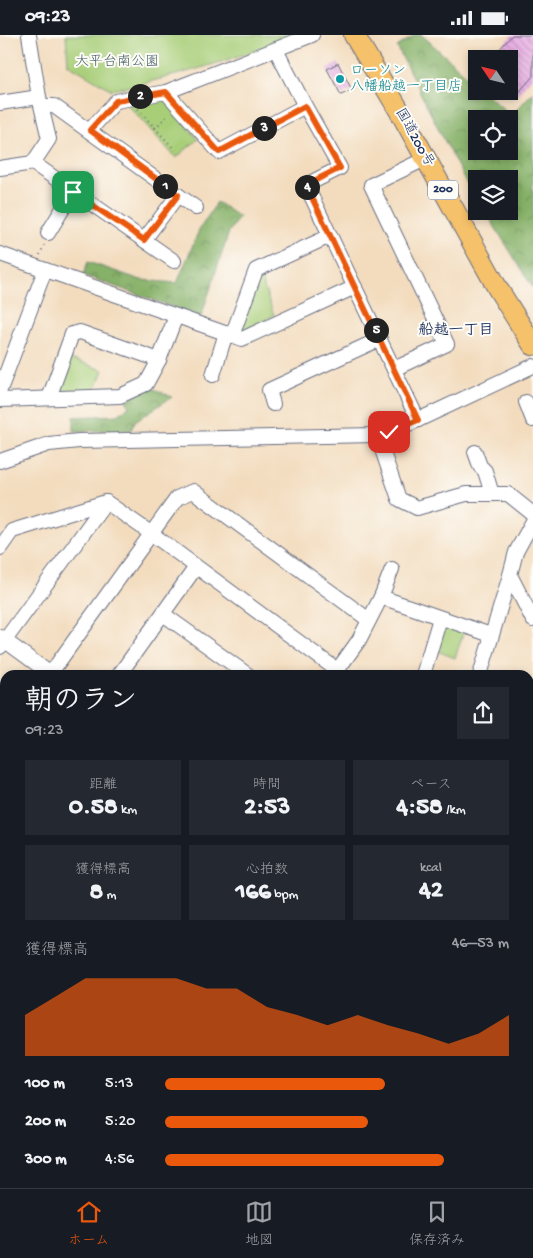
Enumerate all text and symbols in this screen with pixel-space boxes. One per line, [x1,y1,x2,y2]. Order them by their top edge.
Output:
text: 09:23 [25,6,70,29]
north arrow [468,50,518,100]
map controls [468,50,518,220]
park label: 大平台南公園 [75,54,159,71]
place label: ローソン 八幡船越一丁目店 [350,63,462,96]
marker: ローソン 八幡船越一丁目店 [334,73,346,85]
pin: 2 [128,83,152,109]
text: 2 [137,88,144,105]
street label: 国道200号 [391,106,437,170]
button: locate [468,110,518,160]
pin: 3 [252,115,276,141]
text: 3 [261,120,268,137]
button: layers [468,170,518,220]
pin [52,171,94,213]
pin: 1 [152,173,178,199]
pin: 4 [294,175,320,199]
icon: arrive [59,178,87,206]
text: 1 [163,178,168,195]
text: 4 [304,179,311,196]
road number: 200 [428,181,458,199]
pin: 5 [364,317,388,343]
district label: 船越一丁目 [418,321,494,340]
text: 5 [373,322,380,339]
pin [368,411,410,453]
icon: check [375,418,403,446]
text: 朝のラン [25,686,137,719]
button: share [457,687,509,739]
text: 09:23 [25,722,63,741]
text: 距離 [89,777,117,794]
text: 時間 [253,777,281,794]
text: ペース [410,777,452,794]
text: 0.58 [69,794,118,823]
text: 2:53 [244,794,290,823]
text: 4:58 [396,794,443,823]
text: km [118,802,137,819]
text: /km [443,802,466,819]
text: kcal [420,860,442,877]
text: 獲得標高 [75,862,131,879]
text: 心拍数 [246,862,288,879]
text: 42 [419,877,443,906]
text: 8 [90,879,103,908]
text: 166 [236,879,271,908]
text: m [103,887,116,904]
text: bpm [271,887,298,904]
text: 46–53 m [452,935,509,954]
text: 獲得標高 [25,942,89,961]
text: 100 m [25,1075,65,1094]
text: 5:13 [105,1075,133,1094]
text: 200 m [25,1113,66,1132]
text: 5:20 [105,1113,135,1132]
text: 300 m [25,1151,67,1170]
text: 4:56 [105,1151,134,1170]
tab: ホーム [68,1198,109,1250]
tab: 地図 [245,1198,273,1250]
tab: 保存済み [409,1198,465,1250]

